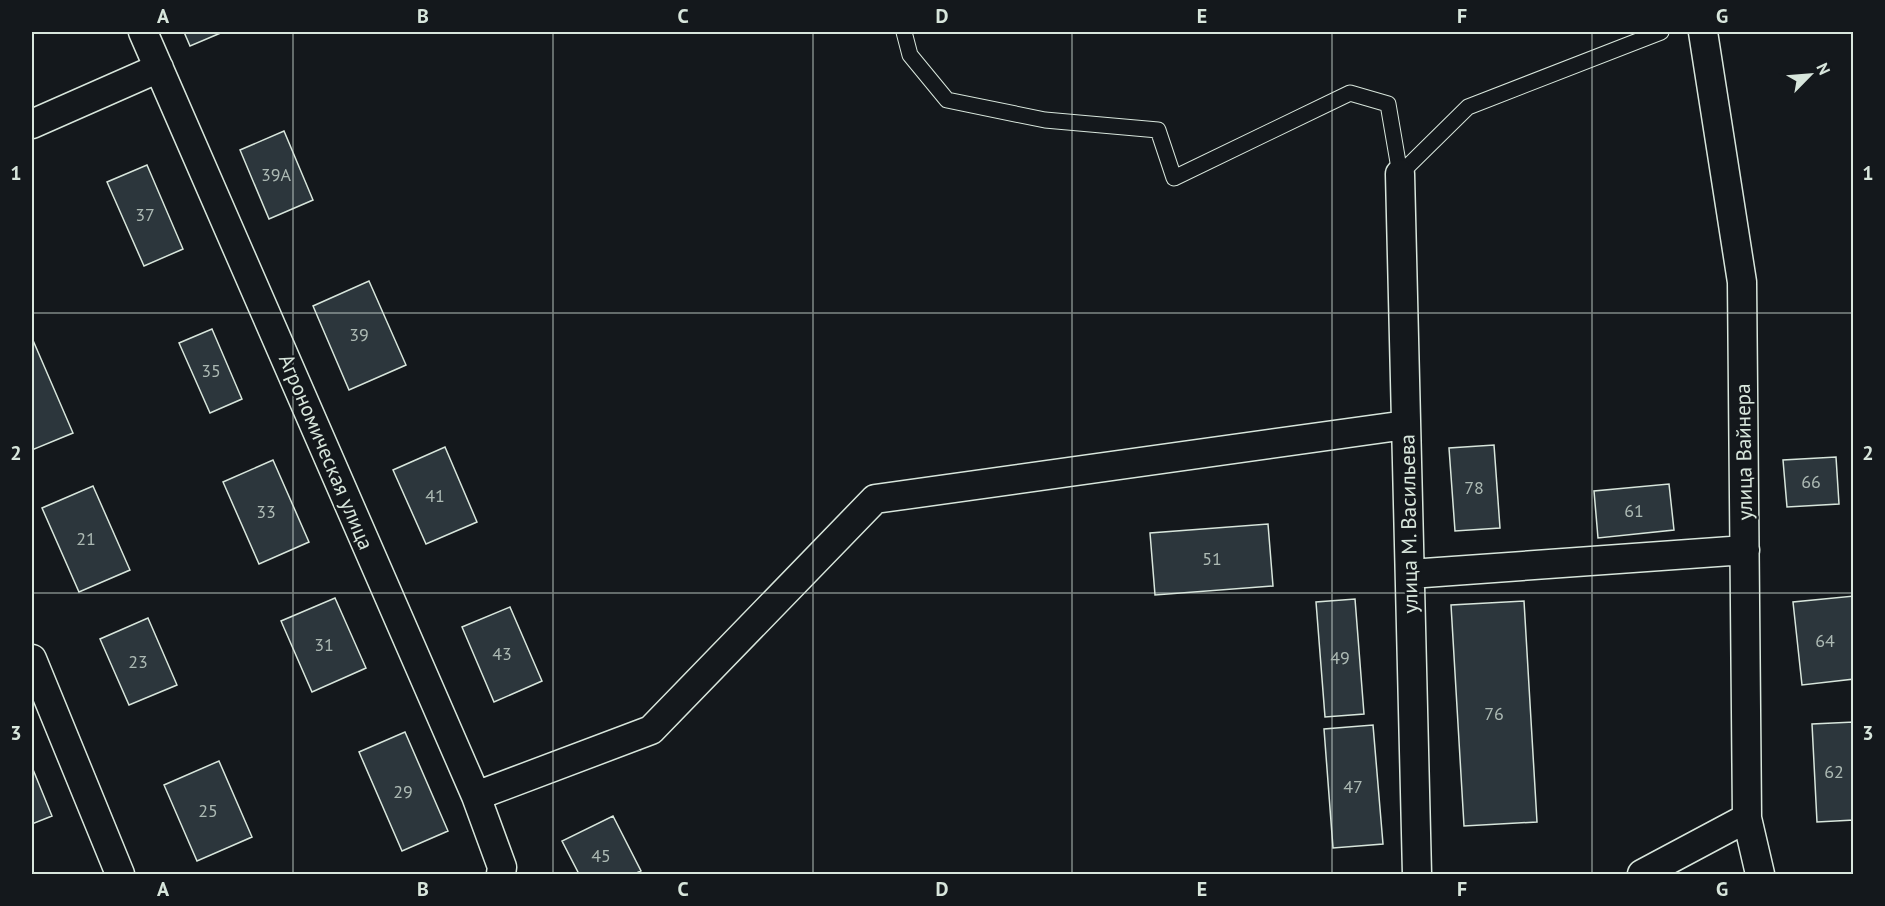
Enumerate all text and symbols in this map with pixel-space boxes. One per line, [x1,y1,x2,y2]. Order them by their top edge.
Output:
text: A [157,3,170,29]
text: B [417,3,429,29]
text: C [677,3,689,29]
text: D [936,3,949,29]
text: E [1197,3,1207,29]
text: F [1457,3,1467,29]
text: G [1716,3,1728,29]
north arrow [1780,45,1840,105]
text: N [1812,60,1835,78]
text: 1 [10,160,22,186]
text: 1 [1862,160,1874,186]
house number: 39А [261,163,292,186]
house number: 37 [135,203,155,226]
house number: 39 [349,323,369,346]
street label: Агрономическая улица [273,350,380,554]
house number: 35 [201,359,221,382]
street label: улица Вайнера [1729,383,1758,521]
street label: улица М. Васильева [1393,434,1424,614]
text: 2 [10,440,22,466]
text: 2 [1862,440,1874,466]
house number: 66 [1801,470,1821,493]
house number: 78 [1464,476,1484,499]
house number: 41 [425,484,445,507]
house number: 61 [1624,499,1644,522]
house number: 33 [256,500,276,523]
house number: 21 [76,527,96,550]
house number: 51 [1202,547,1222,570]
house number: 64 [1815,629,1835,652]
house number: 31 [314,633,334,656]
house number: 43 [492,642,512,665]
house number: 49 [1330,646,1350,669]
house number: 23 [128,650,148,673]
house number: 76 [1484,702,1504,725]
text: 3 [10,720,22,746]
text: 3 [1862,720,1874,746]
house number: 62 [1824,760,1844,783]
house number: 47 [1343,775,1363,798]
house number: 29 [393,780,413,803]
house number: 25 [198,799,218,822]
house number: 45 [591,844,611,867]
text: A [157,876,170,902]
text: B [417,876,429,902]
text: C [677,876,689,902]
text: D [936,876,949,902]
text: E [1197,876,1207,902]
text: F [1457,876,1467,902]
text: G [1716,876,1728,902]

